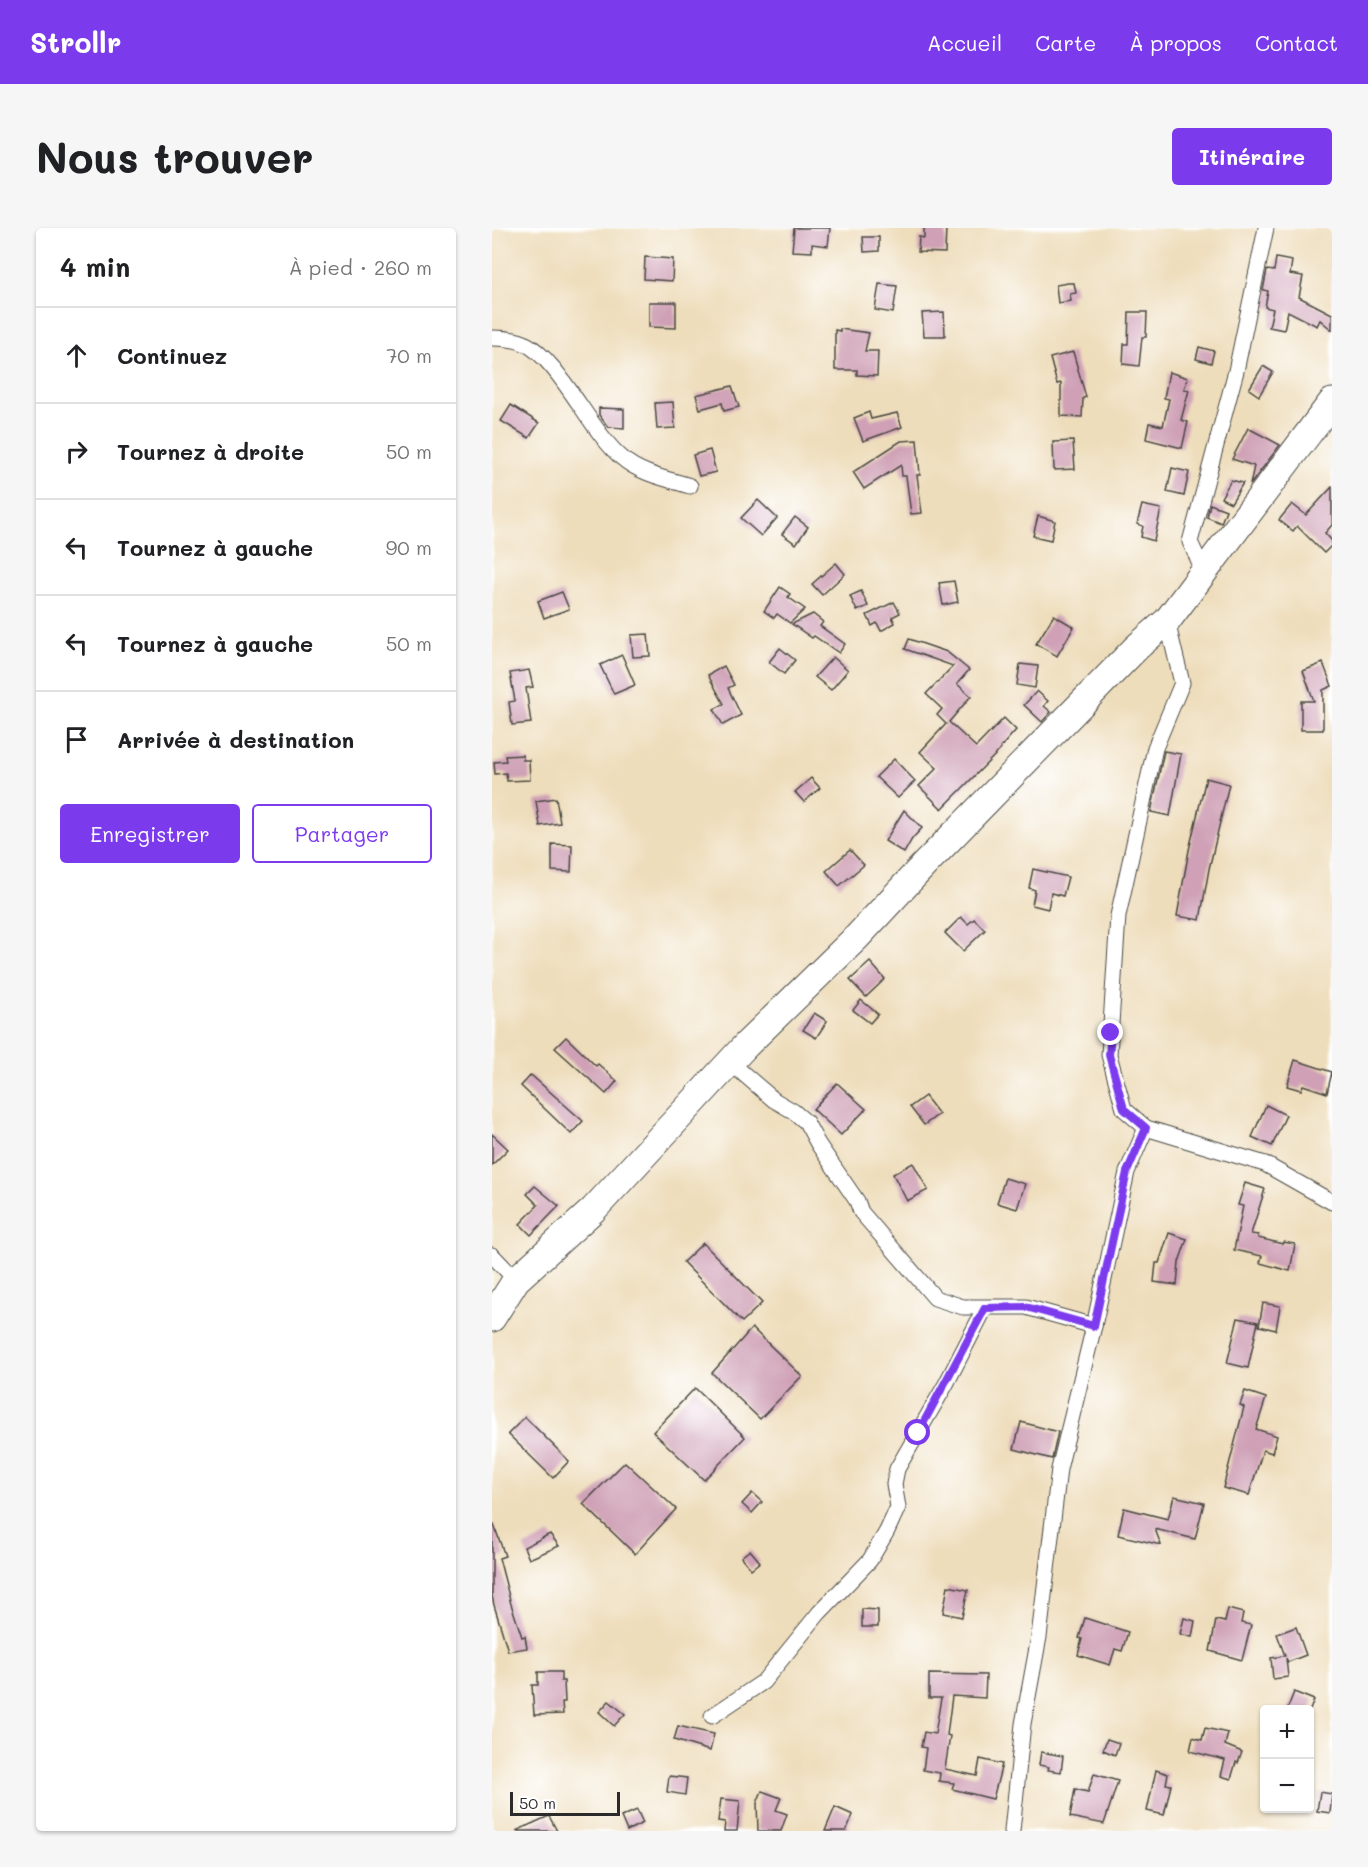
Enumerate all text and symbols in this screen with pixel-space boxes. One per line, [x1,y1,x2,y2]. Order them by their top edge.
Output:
text: Strollr [30,24,121,60]
text: Accueil [927,29,1002,56]
text: Carte [1035,29,1096,56]
text: À propos [1129,29,1222,56]
text: Contact [1255,29,1338,56]
button: Itinéraire [1172,128,1332,185]
text: Nous trouver [36,129,314,184]
text: 4 min [60,250,130,284]
text: À pied · 260 m [289,254,432,280]
icon: ahead [60,339,93,372]
text: Continuez [117,341,227,370]
text: 70 m [386,342,432,368]
icon: right [60,435,93,468]
text: Tournez à droite [117,437,304,466]
text: 50 m [386,438,432,464]
icon: left [60,531,93,564]
text: Tournez à gauche [117,533,313,562]
text: 90 m [386,534,432,560]
icon: left [60,627,93,660]
text: Tournez à gauche [117,629,313,658]
text: 50 m [386,630,432,656]
icon: arrive [60,723,93,756]
text: Arrivée à destination [117,725,354,754]
button: Enregistrer [60,804,240,863]
button: Partager [252,804,432,863]
route end [1097,1019,1123,1045]
route start [904,1419,930,1445]
map controls [1260,1705,1314,1813]
button: + [1260,1705,1314,1759]
button: − [1260,1759,1314,1813]
scale bar [510,1789,620,1816]
text: 50 m [519,1792,556,1813]

